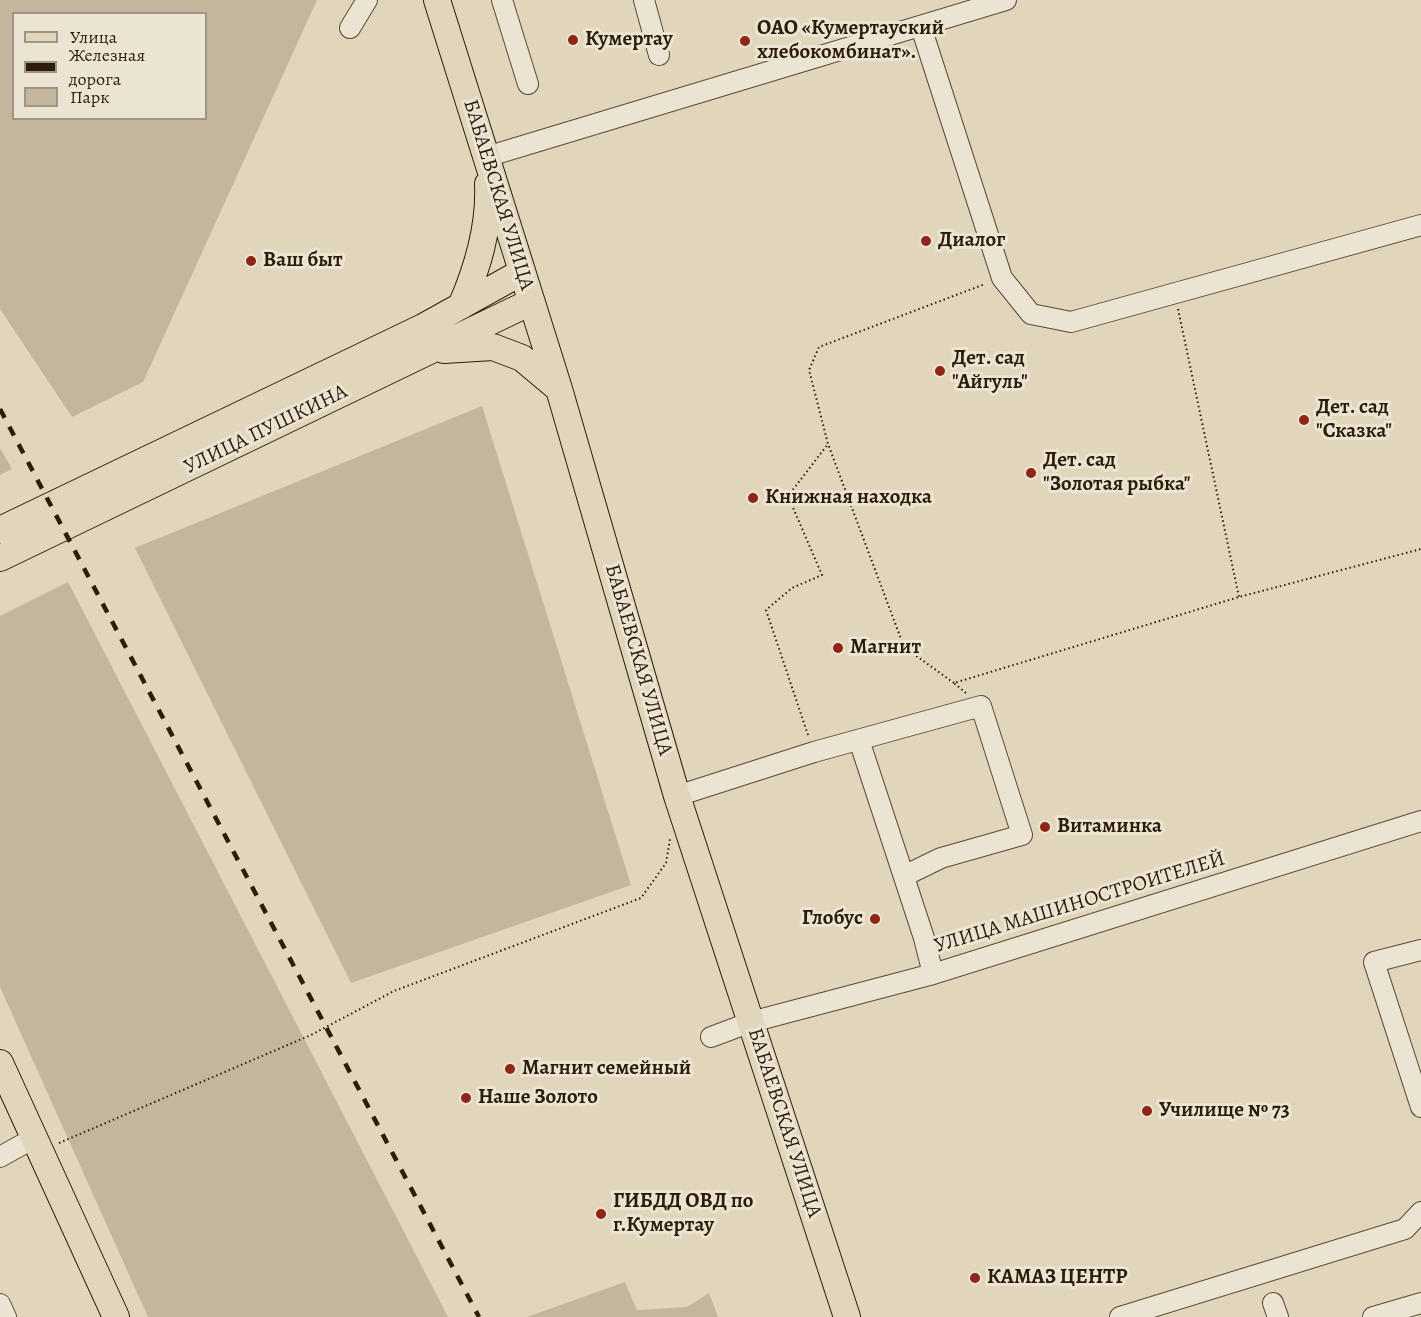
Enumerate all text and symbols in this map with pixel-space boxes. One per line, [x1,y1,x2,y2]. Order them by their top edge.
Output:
legend [12,12,207,120]
place label: ОАО «Кумертауский хлебокомбинат». [757,16,944,66]
text: Улица [70,25,117,49]
place label: Кумертау [585,27,673,53]
marker: Кумертау [566,33,580,47]
marker: ОАО «Кумертауский хлебокомбинат». [738,34,752,48]
text: Железная дорога [69,43,145,91]
text: Парк [70,85,110,109]
street label: БАБАЕВСКАЯ УЛИЦА [457,97,539,293]
place label: Диалог [938,228,1005,254]
marker: Диалог [919,234,933,248]
place label: Ваш быт [263,248,343,274]
marker: Ваш быт [244,254,258,268]
place label: Дет. сад "Айгуль" [952,346,1028,396]
marker: Дет. сад "Айгуль" [933,364,947,378]
street label: УЛИЦА ПУШКИНА [180,380,352,480]
place label: Дет. сад "Сказка" [1316,395,1392,445]
marker: Дет. сад "Сказка" [1297,413,1311,427]
place label: Дет. сад "Золотая рыбка" [1043,448,1190,498]
marker: Дет. сад "Золотая рыбка" [1024,466,1038,480]
place label: Книжная находка [765,485,932,511]
marker: Книжная находка [746,491,760,505]
street label: БАБАЕВСКАЯ УЛИЦА [599,561,677,759]
place label: Магнит [850,635,921,661]
marker: Магнит [831,641,845,655]
place label: Витаминка [1057,814,1162,840]
marker: Витаминка [1038,820,1052,834]
street label: УЛИЦА МАШИНОСТРОИТЕЛЕЙ [932,847,1228,959]
place label: Глобус [802,906,863,932]
marker: Глобус [868,912,882,926]
street label: БАБАЕВСКАЯ УЛИЦА [741,1025,827,1221]
place label: Магнит семейный [522,1056,691,1082]
marker: Магнит семейный [503,1062,517,1076]
place label: Наше Золото [478,1085,598,1111]
marker: Наше Золото [459,1091,473,1105]
place label: Училище № 73 [1159,1098,1290,1124]
marker: Училище № 73 [1140,1104,1154,1118]
place label: ГИБДД ОВД по г.Кумертау [613,1189,753,1239]
marker: ГИБДД ОВД по г.Кумертау [594,1207,608,1221]
place label: КАМАЗ ЦЕНТР [987,1265,1127,1291]
marker: КАМАЗ ЦЕНТР [968,1271,982,1285]

